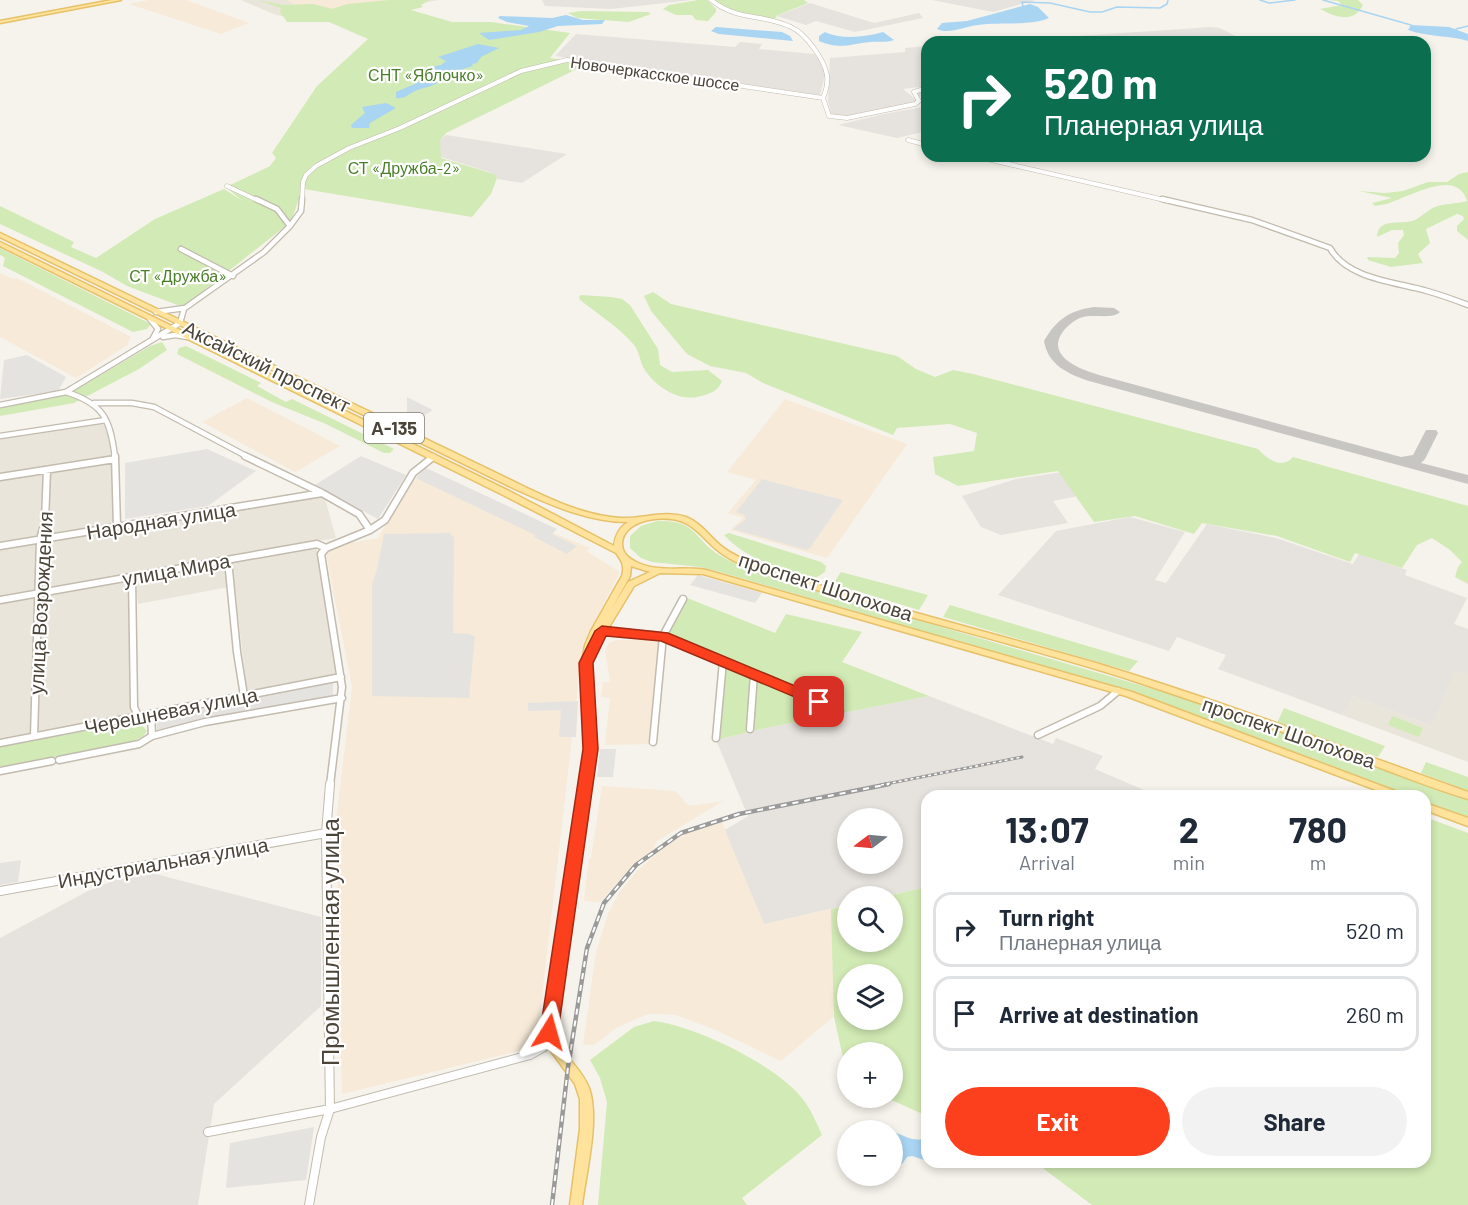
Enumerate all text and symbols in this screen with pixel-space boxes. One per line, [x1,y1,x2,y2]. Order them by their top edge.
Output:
street label: Новочеркасское шоссе [569,52,741,94]
text: 520 m [1044,57,1158,107]
icon: right [945,60,1023,138]
park label: СНТ «Яблочко» [368,65,484,84]
text: Планерная улица [1044,108,1263,140]
park label: СТ «Дружба-2» [348,158,460,177]
park label: СТ «Дружба» [129,266,227,285]
street label: Аксайский проспект [180,315,354,417]
road number: А-135 [364,413,424,443]
street label: Народная улица [85,496,238,544]
street label: улица Возрождения [23,511,57,695]
street label: проспект Шолохова [736,547,917,626]
street label: улица Мира [120,548,233,590]
pin [793,676,844,727]
street label: Черешневая улица [82,681,261,739]
icon: arrive [802,685,835,718]
street label: проспект Шолохова [1199,691,1379,773]
text: 13:07 [1005,807,1089,850]
text: 2 [1179,807,1199,850]
text: 780 [1289,807,1347,850]
north arrow [837,808,903,874]
map controls [837,808,903,1186]
street label: Промышленная улица [315,817,344,1066]
street label: Индустриальная улица [56,831,271,892]
text: Arrival [1019,850,1075,874]
text: min [1173,850,1205,874]
text: m [1310,850,1326,874]
button: search [837,886,903,952]
text: Turn right [999,904,1094,930]
icon: right [948,913,981,946]
text: 520 m [1346,917,1404,943]
text: Планерная улица [999,930,1161,954]
button: layers [837,964,903,1030]
icon: arrive [948,997,981,1030]
position arrow [517,1000,581,1064]
text: Arrive at destination [999,1001,1198,1027]
text: 260 m [1346,1001,1404,1027]
button: + [837,1042,903,1108]
button: Exit [945,1087,1170,1156]
button: Share [1182,1087,1407,1156]
button: − [837,1120,903,1186]

